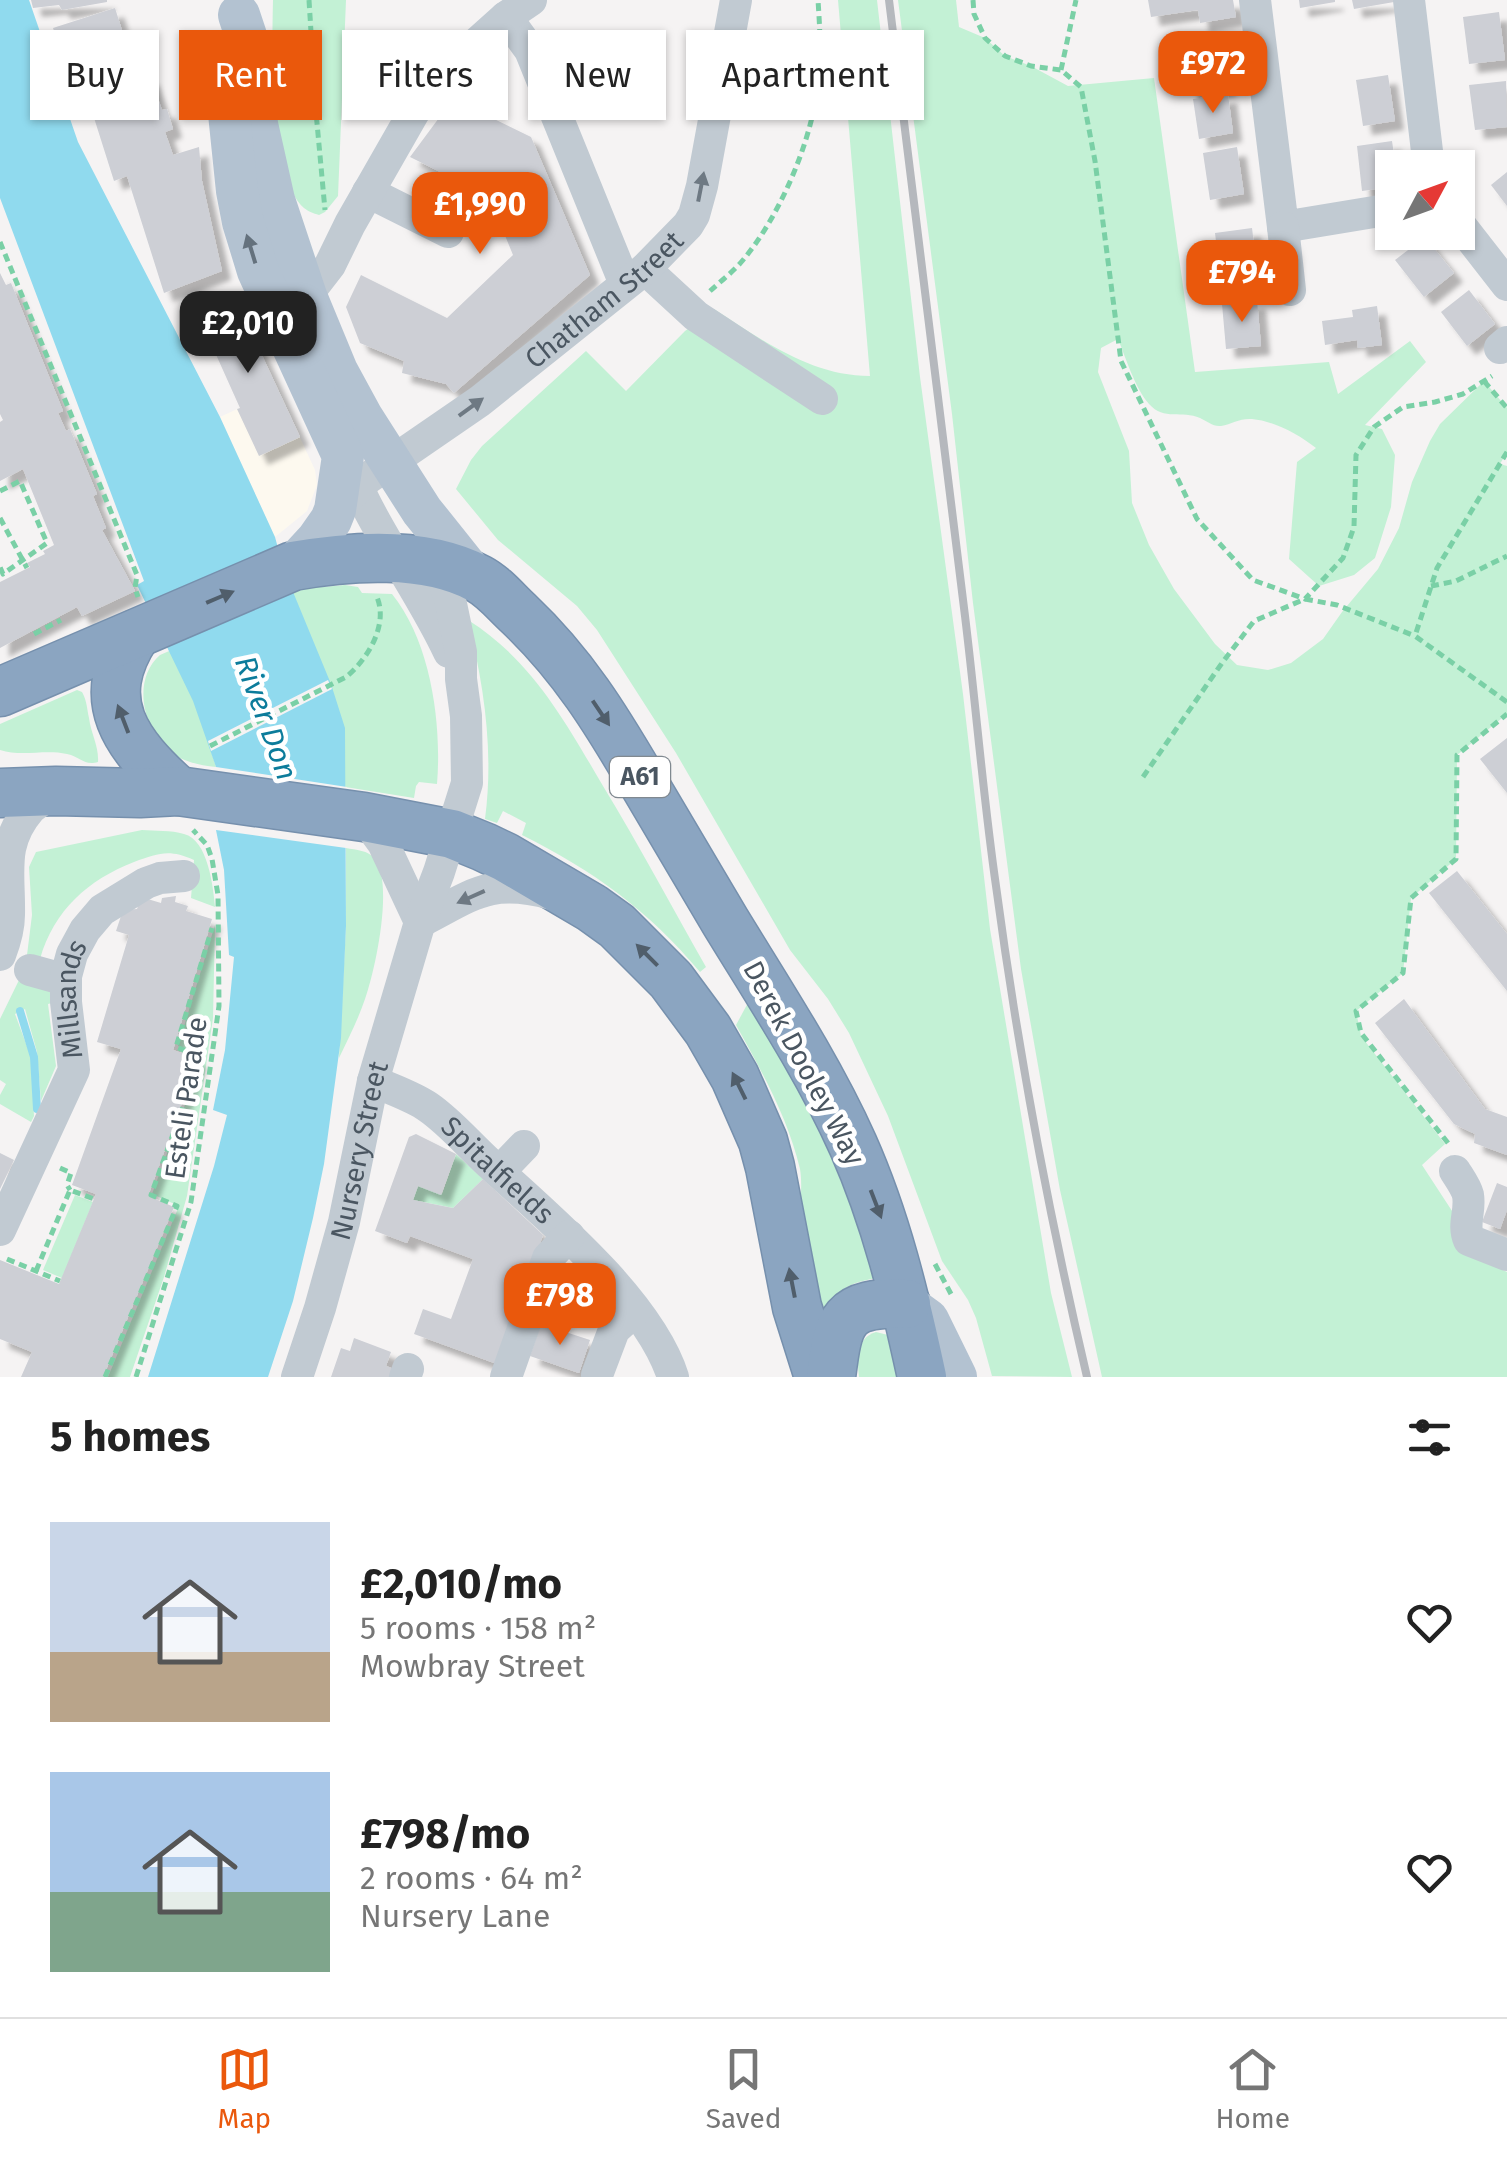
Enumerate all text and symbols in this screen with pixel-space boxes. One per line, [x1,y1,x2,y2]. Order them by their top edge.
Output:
chip: Buy [30,30,159,120]
chip: Rent [179,30,322,120]
chip: Filters [342,30,508,120]
chip: New [528,30,666,120]
chip: Apartment [686,30,924,120]
pin: £972 [1154,31,1272,116]
text: £972 [1180,44,1246,82]
north arrow [1375,150,1475,250]
map controls [1375,150,1475,250]
one-way arrow [694,171,710,202]
pin: £1,990 [399,172,561,257]
text: £1,990 [434,185,526,223]
street label: Chatham Street [518,223,690,375]
one-way arrow [243,233,258,264]
pin: £794 [1183,240,1301,325]
text: £794 [1208,253,1276,291]
pin: £2,010 [167,291,329,376]
text: £2,010 [202,304,294,342]
one-way arrow [458,398,484,418]
one-way arrow [205,589,235,605]
water label: River Don [227,651,305,785]
one-way arrow [591,700,610,727]
one-way arrow [115,704,130,734]
road number: A61 [610,757,670,797]
one-way arrow [456,889,486,905]
street label: Millsands [49,933,93,1061]
one-way arrow [636,944,660,968]
street label: Derek Dooley Way [736,955,872,1171]
street label: Esteli Parade [158,1015,214,1181]
street label: Nursery Street [323,1056,395,1244]
one-way arrow [731,1071,748,1100]
street label: Spitalfields [435,1109,561,1230]
one-way arrow [869,1189,884,1219]
pin: £798 [501,1263,619,1348]
one-way arrow [784,1268,800,1299]
text: £798 [526,1276,594,1314]
icon: filters [1402,1410,1457,1465]
text: 5 homes [50,1412,210,1462]
text: £2,010/mo [360,1559,562,1609]
icon: home [130,1562,250,1682]
icon: heart [1402,1595,1457,1650]
text: 5 rooms · 158 m² [360,1609,596,1647]
text: Mowbray Street [360,1647,585,1685]
text: £798/mo [360,1809,530,1859]
icon: home [130,1812,250,1932]
icon: heart [1402,1845,1457,1900]
text: 2 rooms · 64 m² [360,1859,583,1897]
text: Nursery Lane [360,1897,551,1935]
tab: Map [217,2042,272,2135]
tab: Saved [706,2042,782,2135]
tab: Home [1215,2042,1290,2135]

